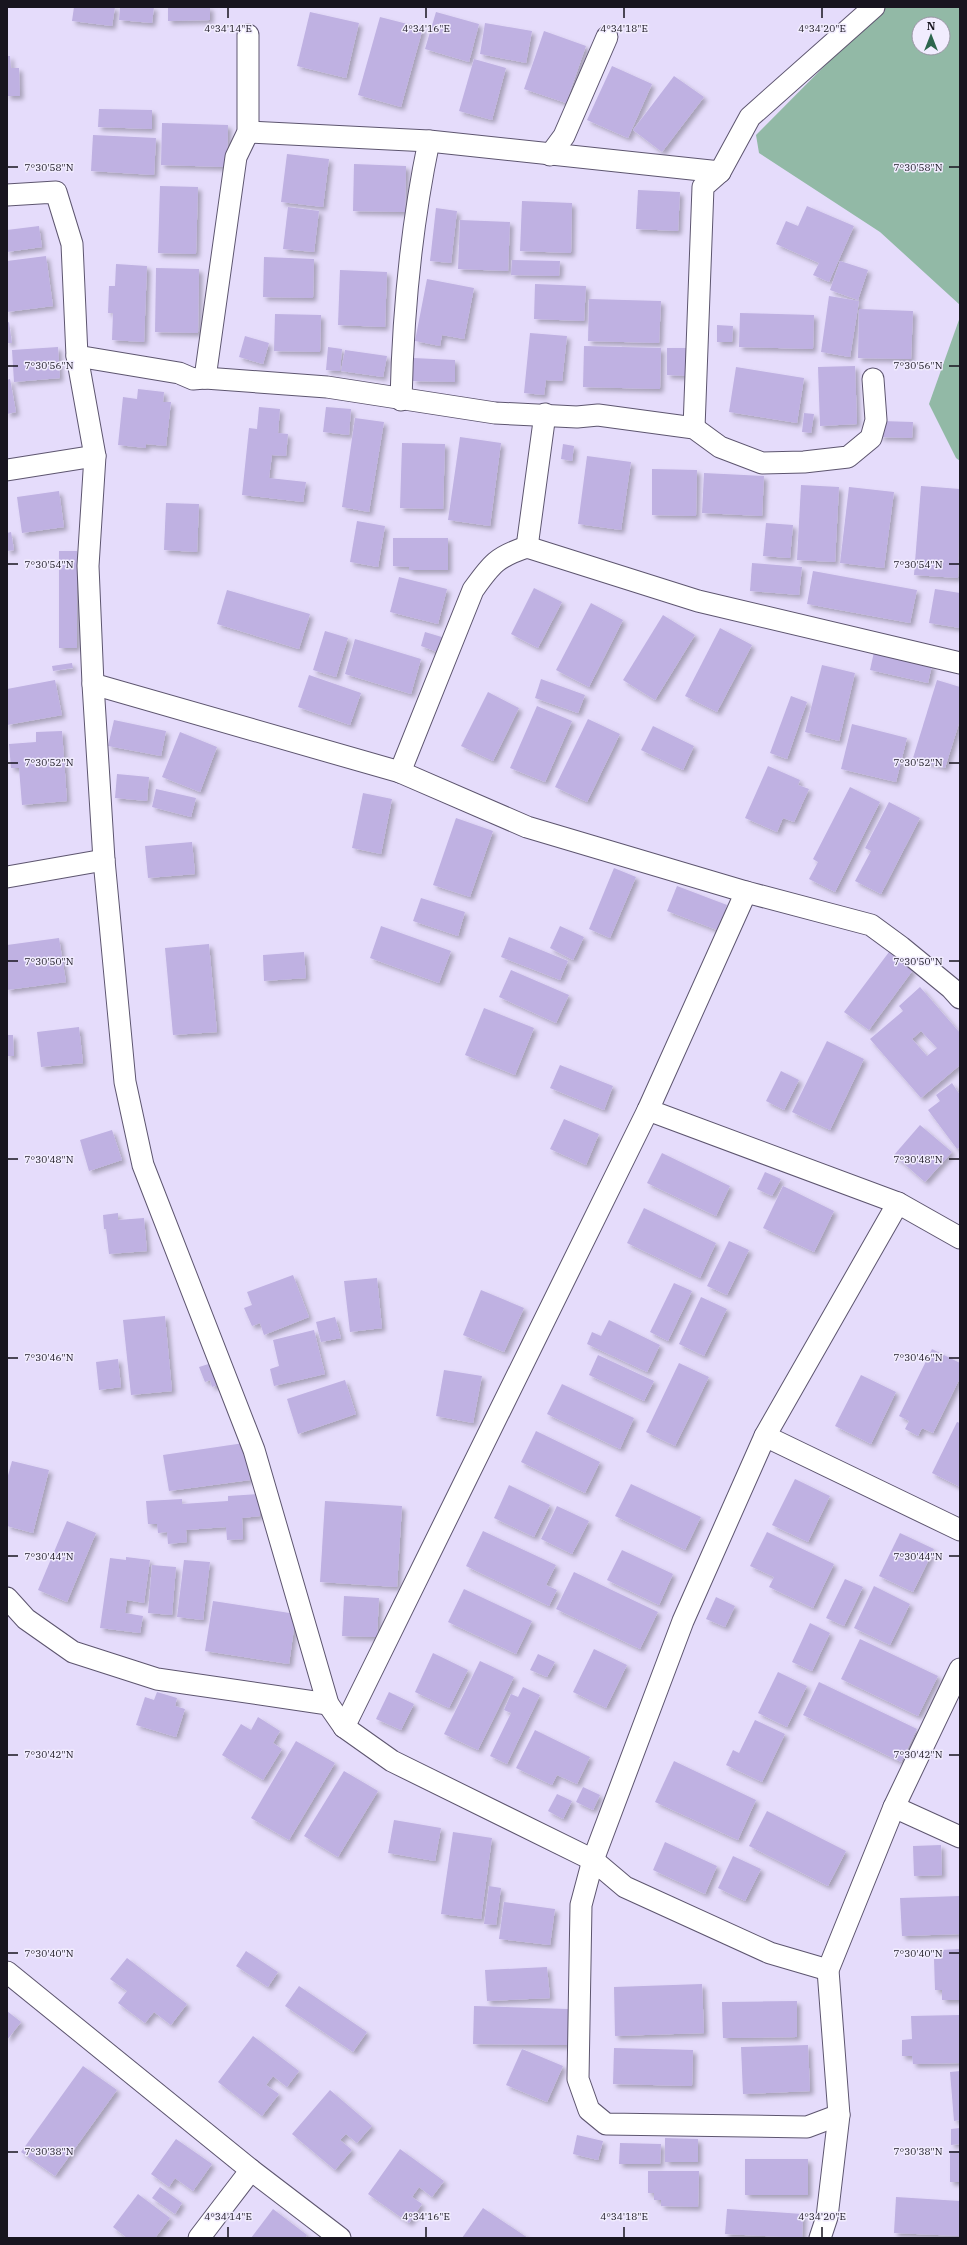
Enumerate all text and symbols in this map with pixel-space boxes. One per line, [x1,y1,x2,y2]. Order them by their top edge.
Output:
north arrow [911,16,951,56]
text: N [927,19,936,33]
text: 4°34'14"E [204,22,252,35]
text: 4°34'16"E [402,22,450,35]
text: 4°34'18"E [600,22,648,35]
text: 4°34'20"E [798,22,846,35]
text: 7°30'58"N [25,161,74,174]
text: 7°30'58"N [894,161,943,174]
text: 7°30'56"N [25,359,74,372]
text: 7°30'56"N [894,359,943,372]
text: 7°30'54"N [25,558,74,571]
text: 7°30'54"N [894,558,943,571]
text: 7°30'52"N [25,756,74,769]
text: 7°30'52"N [894,756,943,769]
text: 7°30'50"N [25,955,74,968]
text: 7°30'50"N [894,955,943,968]
text: 7°30'48"N [25,1153,74,1166]
text: 7°30'48"N [894,1153,943,1166]
text: 7°30'46"N [25,1351,74,1364]
text: 7°30'46"N [894,1351,943,1364]
text: 7°30'44"N [25,1550,74,1563]
text: 7°30'44"N [894,1550,943,1563]
text: 7°30'42"N [25,1748,74,1761]
text: 7°30'42"N [894,1748,943,1761]
text: 7°30'40"N [25,1947,74,1960]
text: 7°30'40"N [894,1947,943,1960]
text: 7°30'38"N [25,2145,74,2158]
text: 7°30'38"N [894,2145,943,2158]
text: 4°34'14"E [204,2210,252,2223]
text: 4°34'16"E [402,2210,450,2223]
text: 4°34'18"E [600,2210,648,2223]
text: 4°34'20"E [798,2210,846,2223]

